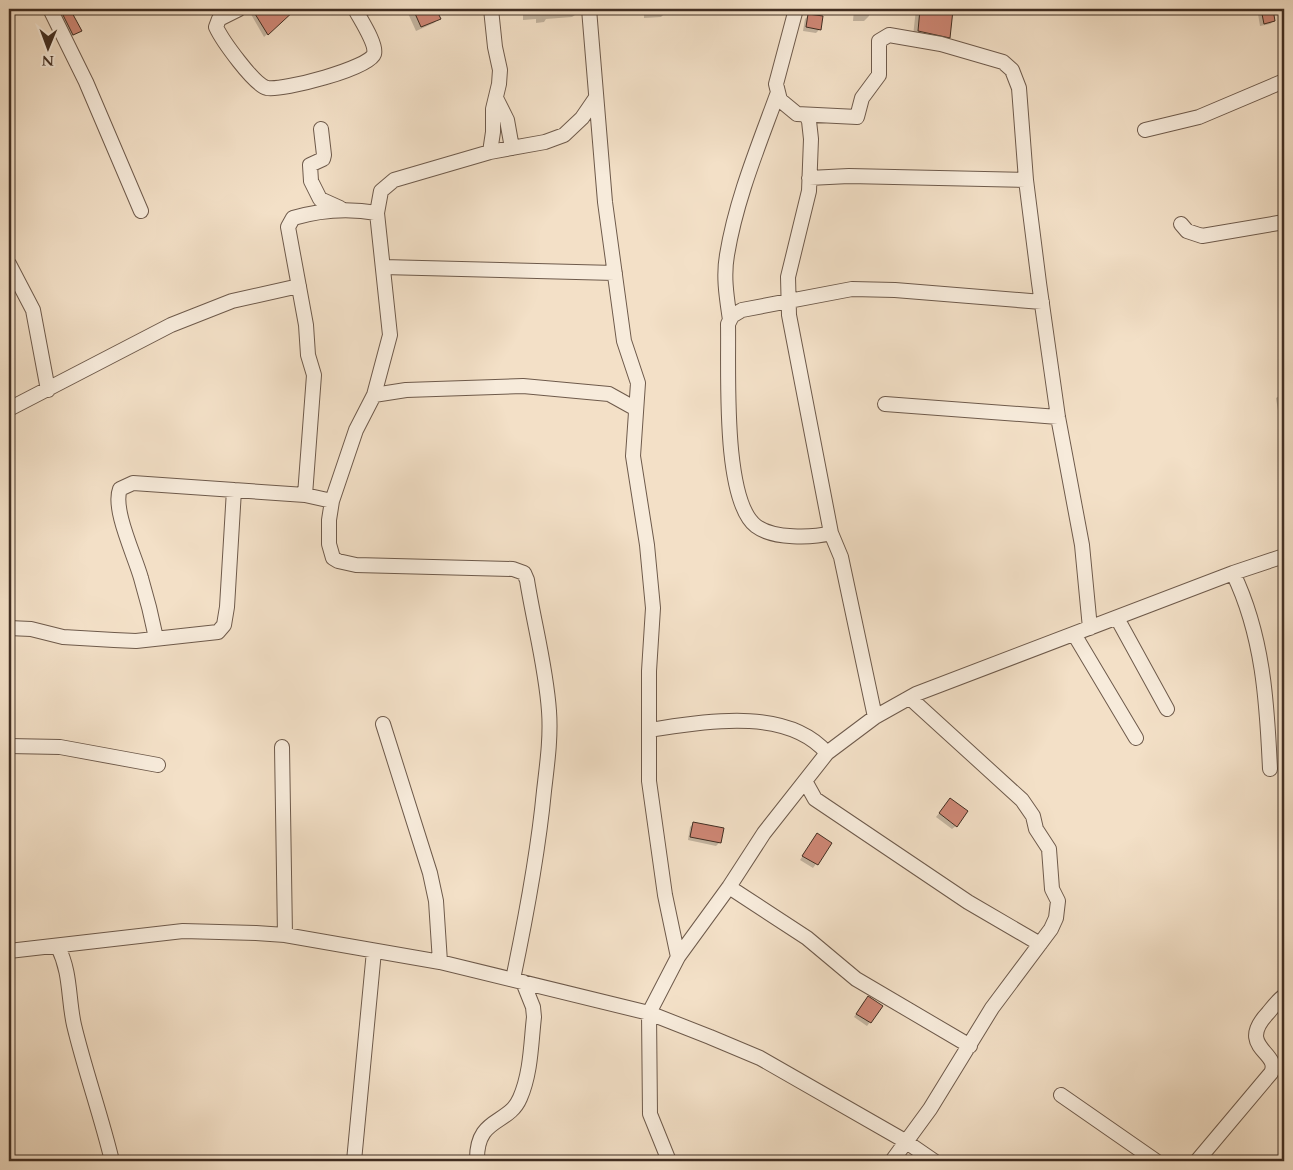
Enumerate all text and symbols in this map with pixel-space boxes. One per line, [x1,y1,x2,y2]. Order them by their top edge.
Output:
north arrow [22,22,72,72]
text: N [42,51,54,70]

